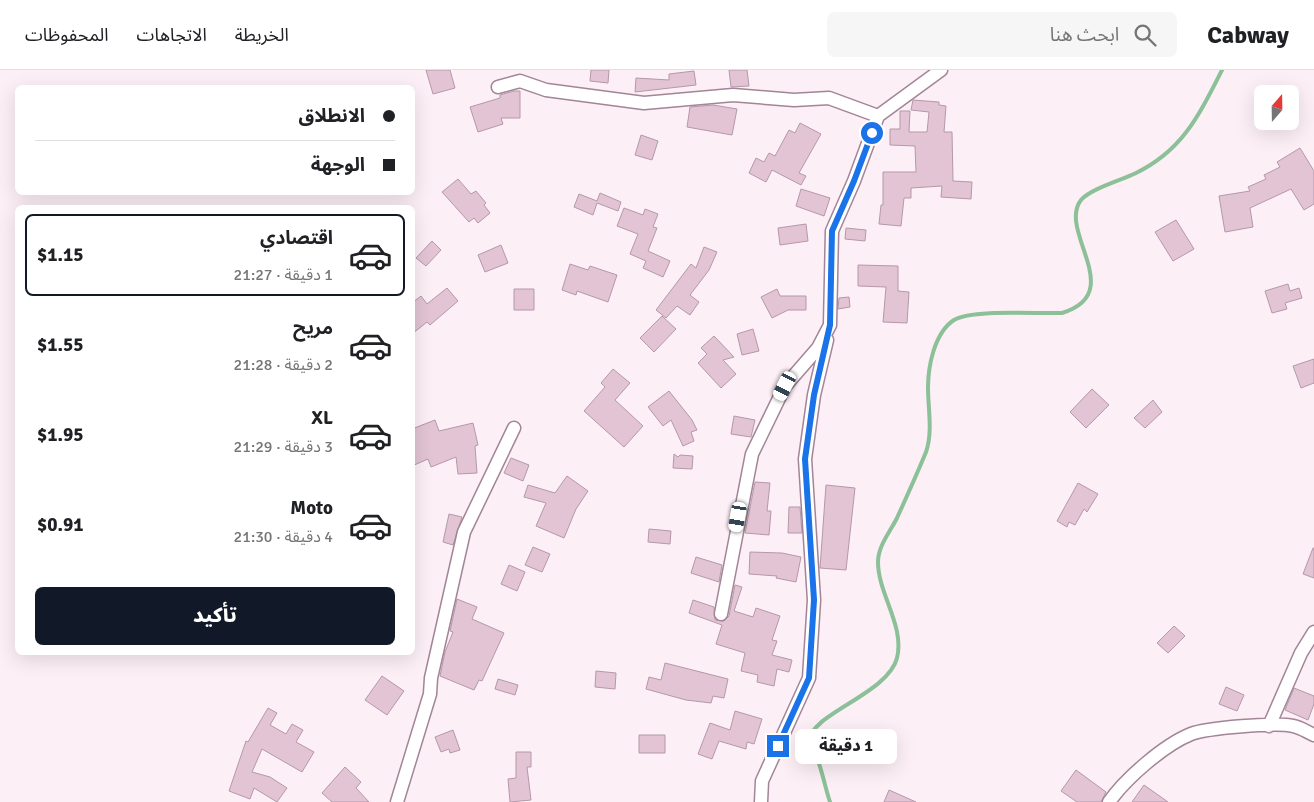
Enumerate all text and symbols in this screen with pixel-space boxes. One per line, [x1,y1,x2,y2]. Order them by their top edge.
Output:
search box [827,12,1177,57]
text: Cabway [1207,20,1289,50]
icon: search [1131,21,1159,49]
text: ابحث هنا [1050,23,1119,47]
text: المحفوظات [25,24,109,46]
text: الاتجاهات [137,24,207,46]
text: الخريطة [235,24,289,46]
north arrow [1254,85,1299,130]
map controls [1254,85,1299,130]
text: الانطلاق [299,104,365,128]
route start [861,122,883,144]
text: الوجهة [311,153,365,177]
text: اقتصادي [260,226,333,250]
icon: car [348,233,393,278]
text: $1.15 [37,243,83,267]
text: 1 دقيقة · 21:27 [234,265,333,285]
text: مريح [293,316,333,340]
icon: car [348,323,393,368]
text: $1.55 [37,333,83,357]
text: 2 دقيقة · 21:28 [234,355,333,375]
car [771,369,798,403]
text: XL [311,406,333,430]
icon: car [348,413,393,458]
text: $1.95 [37,423,83,447]
text: 3 دقيقة · 21:29 [234,437,333,457]
text: Moto [290,496,333,520]
car [728,501,747,533]
icon: car [348,503,393,548]
text: $0.91 [37,513,83,537]
text: 4 دقيقة · 21:30 [234,527,333,547]
button: تأكيد [35,587,395,645]
callout: 1 دقيقة [796,728,898,764]
route end [767,735,789,757]
text: 1 دقيقة [819,736,873,756]

